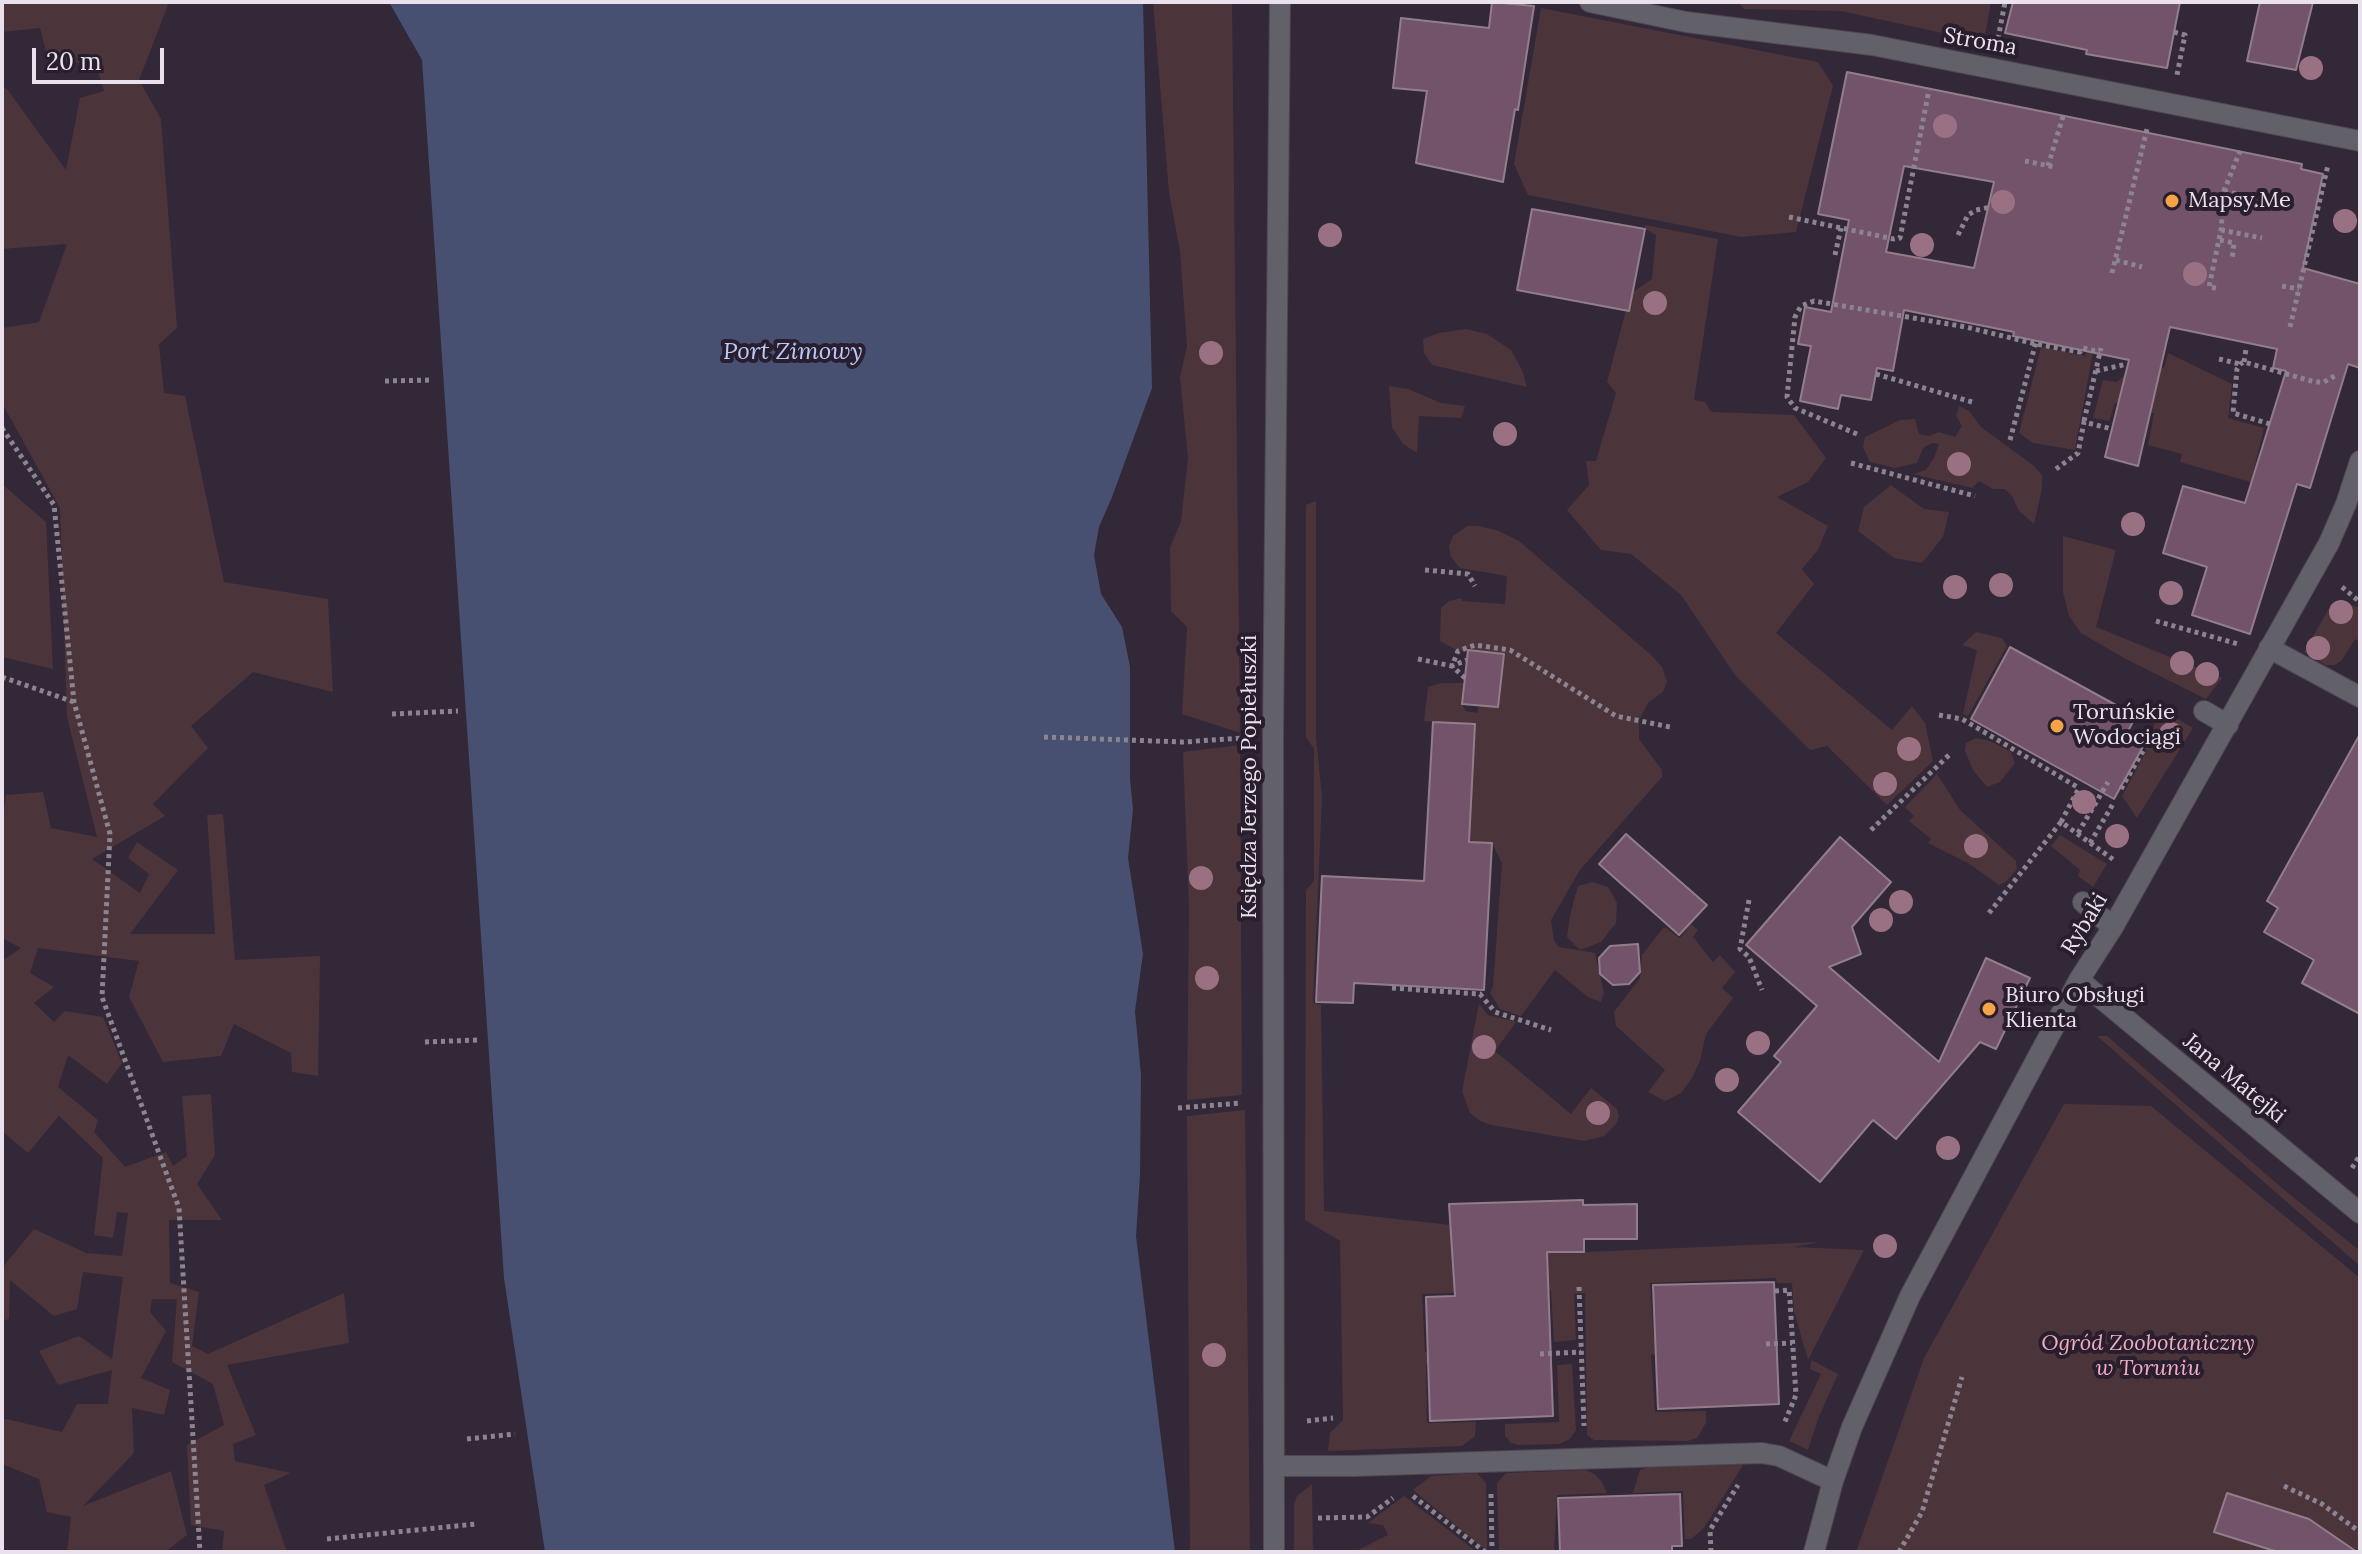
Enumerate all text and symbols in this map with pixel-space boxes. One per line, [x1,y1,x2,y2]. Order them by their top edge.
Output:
street label: Stroma [1941,23,2019,61]
scale bar [36,32,168,82]
text: 20 m [46,46,102,77]
place label: Mapsy.Me [2188,188,2291,214]
marker: Mapsy.Me [2163,192,2181,210]
water label: Port Zimowy [723,338,863,366]
street label: Księdza Jerzego Popiełuszki [1237,635,1263,919]
place label: Toruńskie Wodociągi [2073,700,2181,752]
marker: Toruńskie Wodociągi [2048,717,2066,735]
street label: Rybaki [2056,888,2114,960]
place label: Biuro Obsługi Klienta [2005,983,2145,1034]
marker: Biuro Obsługi Klienta [1980,1000,1998,1018]
street label: Jana Matejki [2178,1029,2290,1129]
park label: Ogród Zoobotaniczny w Toruniu [2041,1331,2255,1382]

